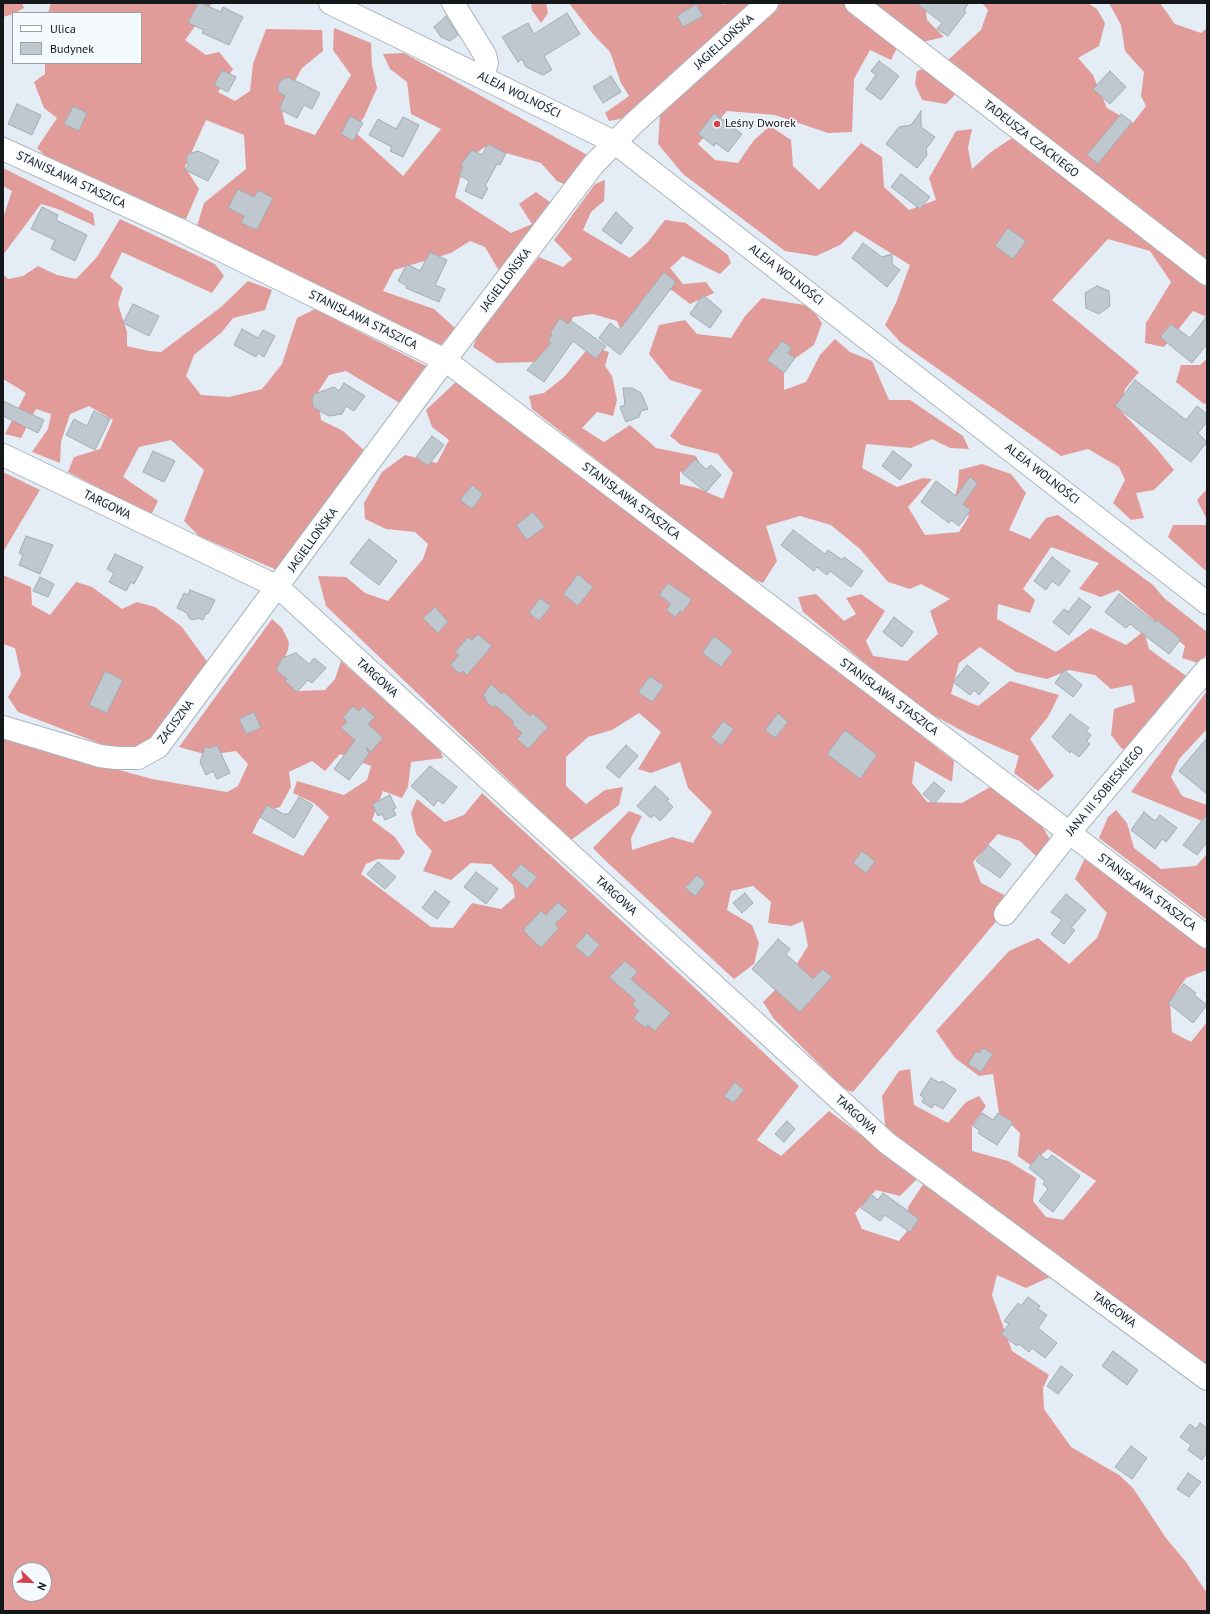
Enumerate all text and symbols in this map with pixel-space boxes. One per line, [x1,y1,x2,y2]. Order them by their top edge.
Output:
street label: JAGIELLOŃSKA [691,11,757,73]
legend [12,12,142,64]
text: Ulica [50,21,76,36]
text: Budynek [50,41,94,56]
street label: ALEJA WOLNOŚCI [475,69,563,121]
street label: TADEUSZA CZACKIEGO [980,97,1082,181]
place label: Leśny Dworek [725,117,796,131]
marker: Leśny Dworek [712,119,722,129]
street label: STANISŁAWA STASZICA [14,148,128,212]
street label: ALEJA WOLNOŚCI [746,241,826,309]
street label: JAGIELLOŃSKA [477,245,535,315]
street label: STANISŁAWA STASZICA [306,287,420,353]
street label: ALEJA WOLNOŚCI [1002,440,1082,508]
street label: STANISŁAWA STASZICA [579,459,683,543]
street label: TARGOWA [81,487,133,523]
street label: JAGIELLOŃSKA [285,505,341,575]
street label: TARGOWA [353,655,401,701]
street label: STANISŁAWA STASZICA [837,655,941,739]
street label: ZACISZNA [155,697,197,747]
street label: JANA III SOBIESKIEGO [1063,743,1147,839]
street label: STANISŁAWA STASZICA [1095,850,1199,934]
street label: TARGOWA [592,873,640,919]
street label: TARGOWA [832,1092,880,1138]
street label: TARGOWA [1089,1289,1139,1331]
north arrow [12,1562,52,1602]
text: N [34,1580,50,1592]

